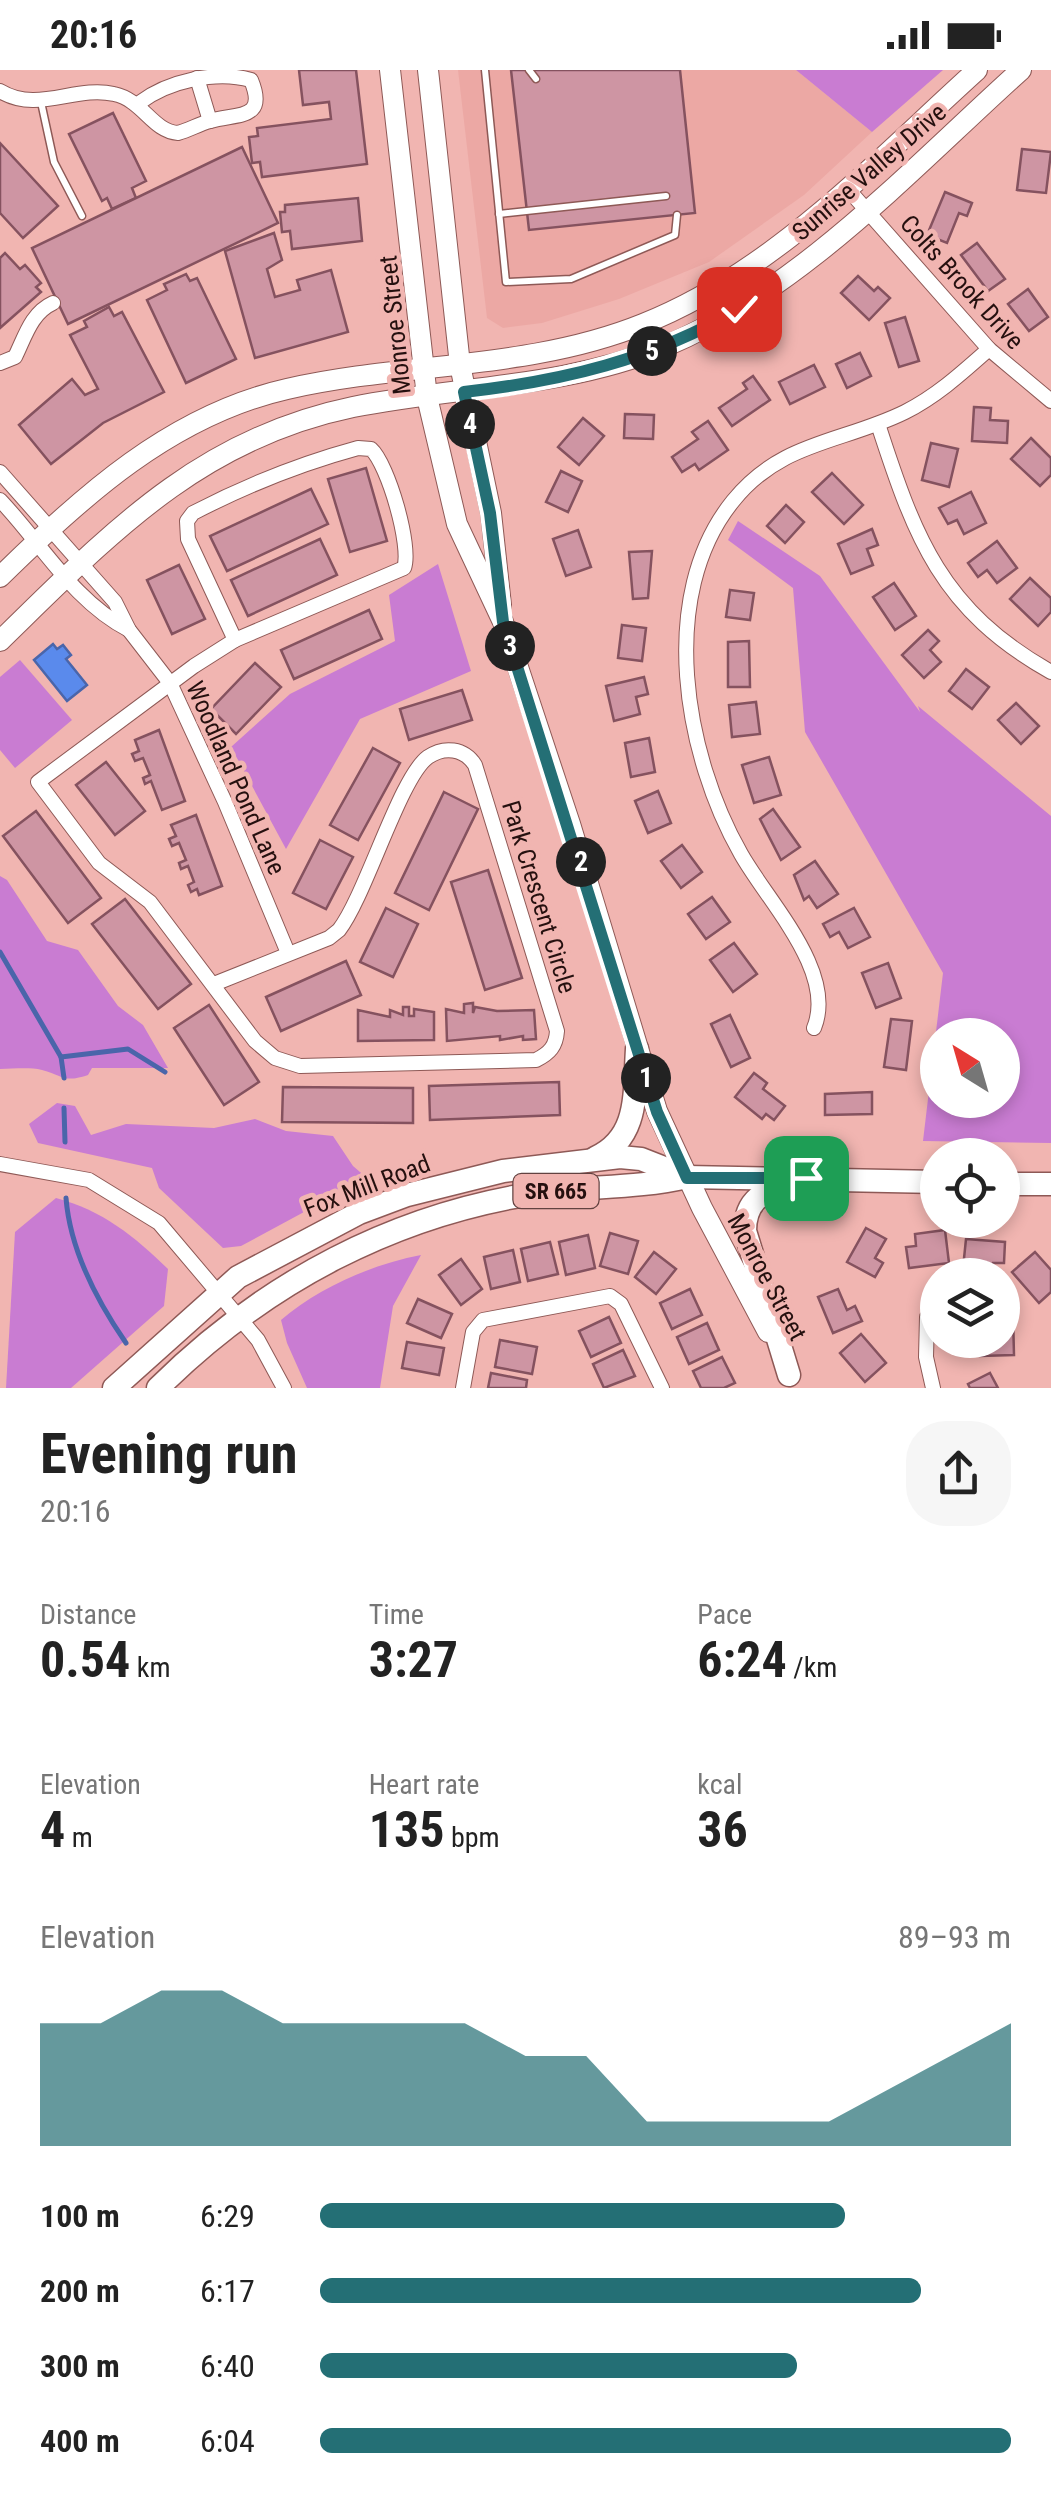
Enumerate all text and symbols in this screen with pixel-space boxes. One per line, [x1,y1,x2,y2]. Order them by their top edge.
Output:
text: 20:16 [50,13,137,57]
street label: Sunrise Valley Drive [786,97,952,247]
street label: Colts Brook Drive [894,209,1030,355]
street label: Monroe Street [373,254,417,396]
pin [697,267,782,352]
icon: check [712,282,767,337]
pin: 5 [627,326,677,376]
text: 5 [645,334,659,367]
pin: 4 [445,399,495,449]
text: 4 [463,407,477,440]
pin: 3 [485,621,535,671]
text: 3 [503,629,517,662]
street label: Woodland Pond Lane [180,677,292,879]
street label: Park Crescent Circle [496,797,582,997]
pin: 2 [556,837,606,887]
text: 2 [574,845,588,878]
north arrow [920,1018,1020,1118]
map controls [920,1018,1020,1358]
pin: 1 [621,1053,671,1103]
text: 1 [639,1061,653,1094]
pin [764,1136,849,1221]
button: locate [920,1138,1020,1238]
street label: Fox Mill Road [300,1149,434,1223]
icon: arrive [779,1151,834,1206]
road number: SR 665 [514,1174,598,1208]
street label: Monroe Street [721,1209,813,1345]
button: layers [920,1258,1020,1358]
button: share [906,1421,1011,1526]
text: Evening run [40,1422,298,1486]
text: 20:16 [40,1492,111,1530]
text: Distance [40,1598,137,1631]
text: Time [369,1598,424,1631]
text: Pace [697,1598,752,1631]
text: 0.54 [40,1631,130,1689]
text: 3:27 [369,1631,458,1689]
text: 6:24 [697,1631,787,1689]
text: km [130,1651,170,1684]
text: /km [787,1651,837,1684]
text: Elevation [40,1768,141,1801]
text: Heart rate [369,1768,479,1801]
text: kcal [697,1768,742,1801]
text: 4 [40,1801,65,1859]
text: 135 [369,1801,444,1859]
text: 36 [697,1801,748,1859]
text: m [65,1821,93,1854]
text: bpm [444,1821,500,1854]
text: Elevation [40,1918,155,1956]
text: 89–93 m [898,1918,1011,1956]
text: 100 m [40,2197,120,2235]
text: 6:29 [200,2197,255,2235]
text: 200 m [40,2272,120,2310]
text: 6:17 [200,2272,255,2310]
text: 300 m [40,2347,120,2385]
text: 6:40 [200,2347,255,2385]
text: 400 m [40,2422,120,2460]
text: 6:04 [200,2422,255,2460]

